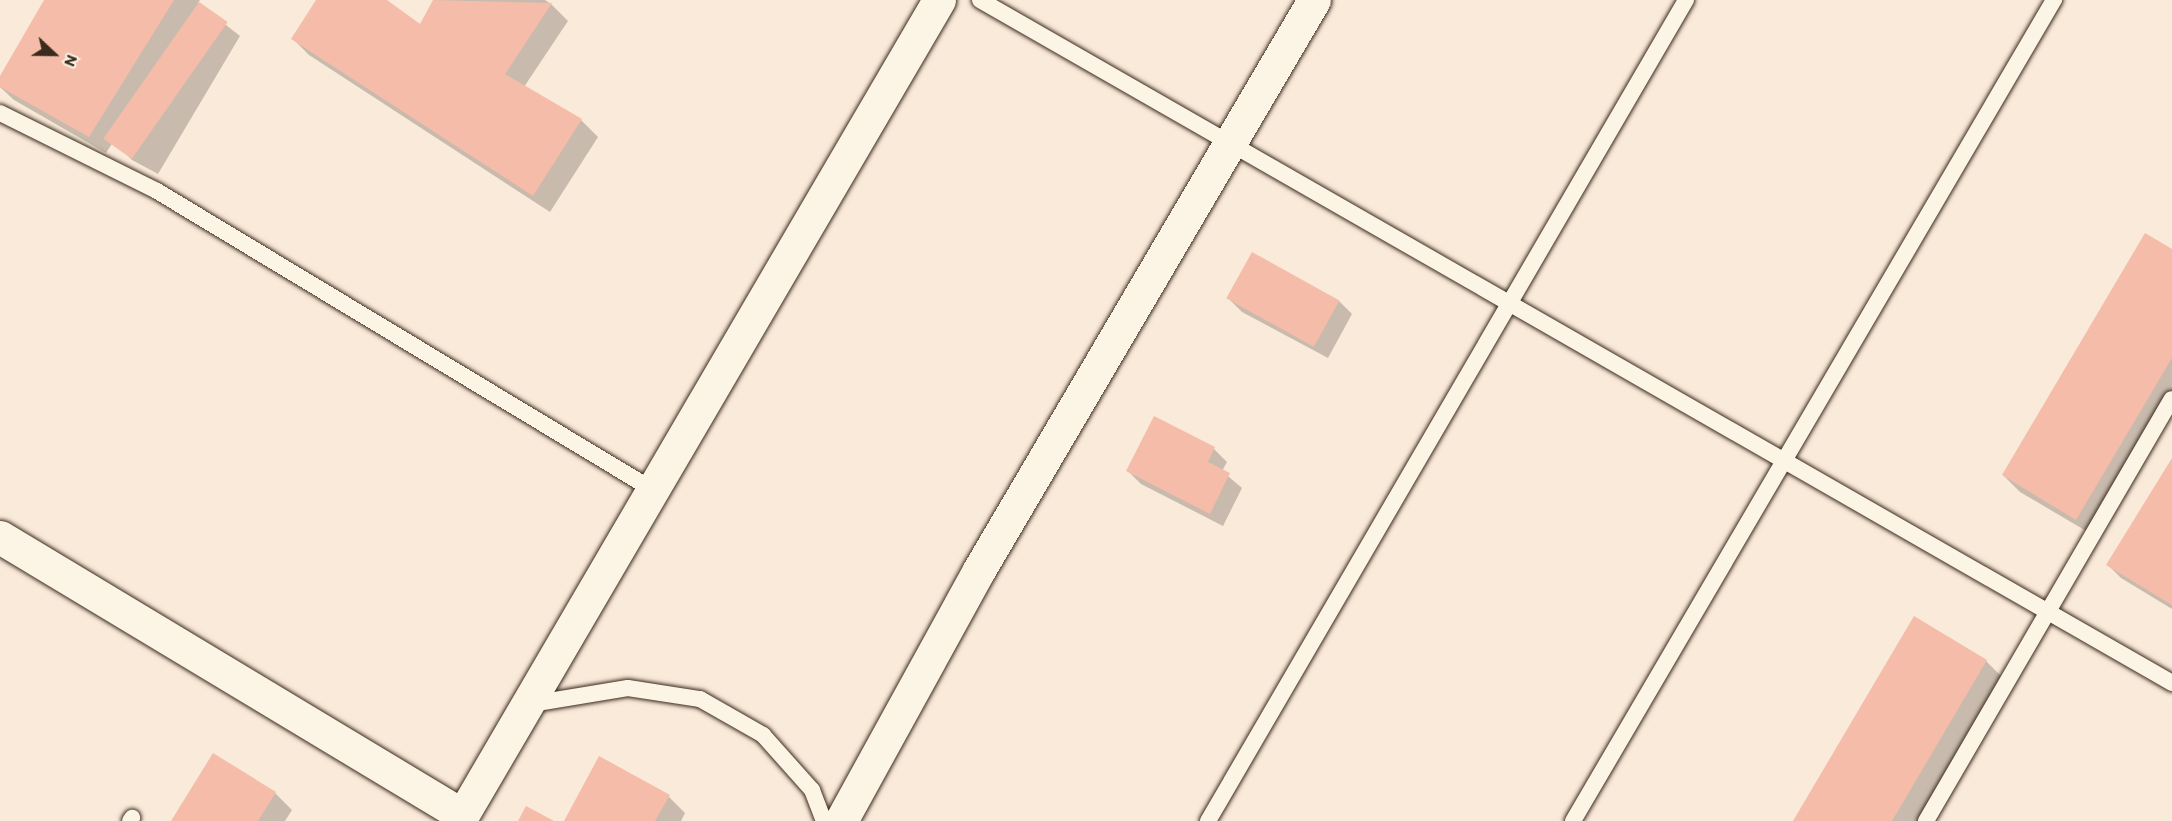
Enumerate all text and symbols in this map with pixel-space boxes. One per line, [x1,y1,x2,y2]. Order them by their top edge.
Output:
north arrow [24,24,84,84]
text: N [60,52,82,70]

